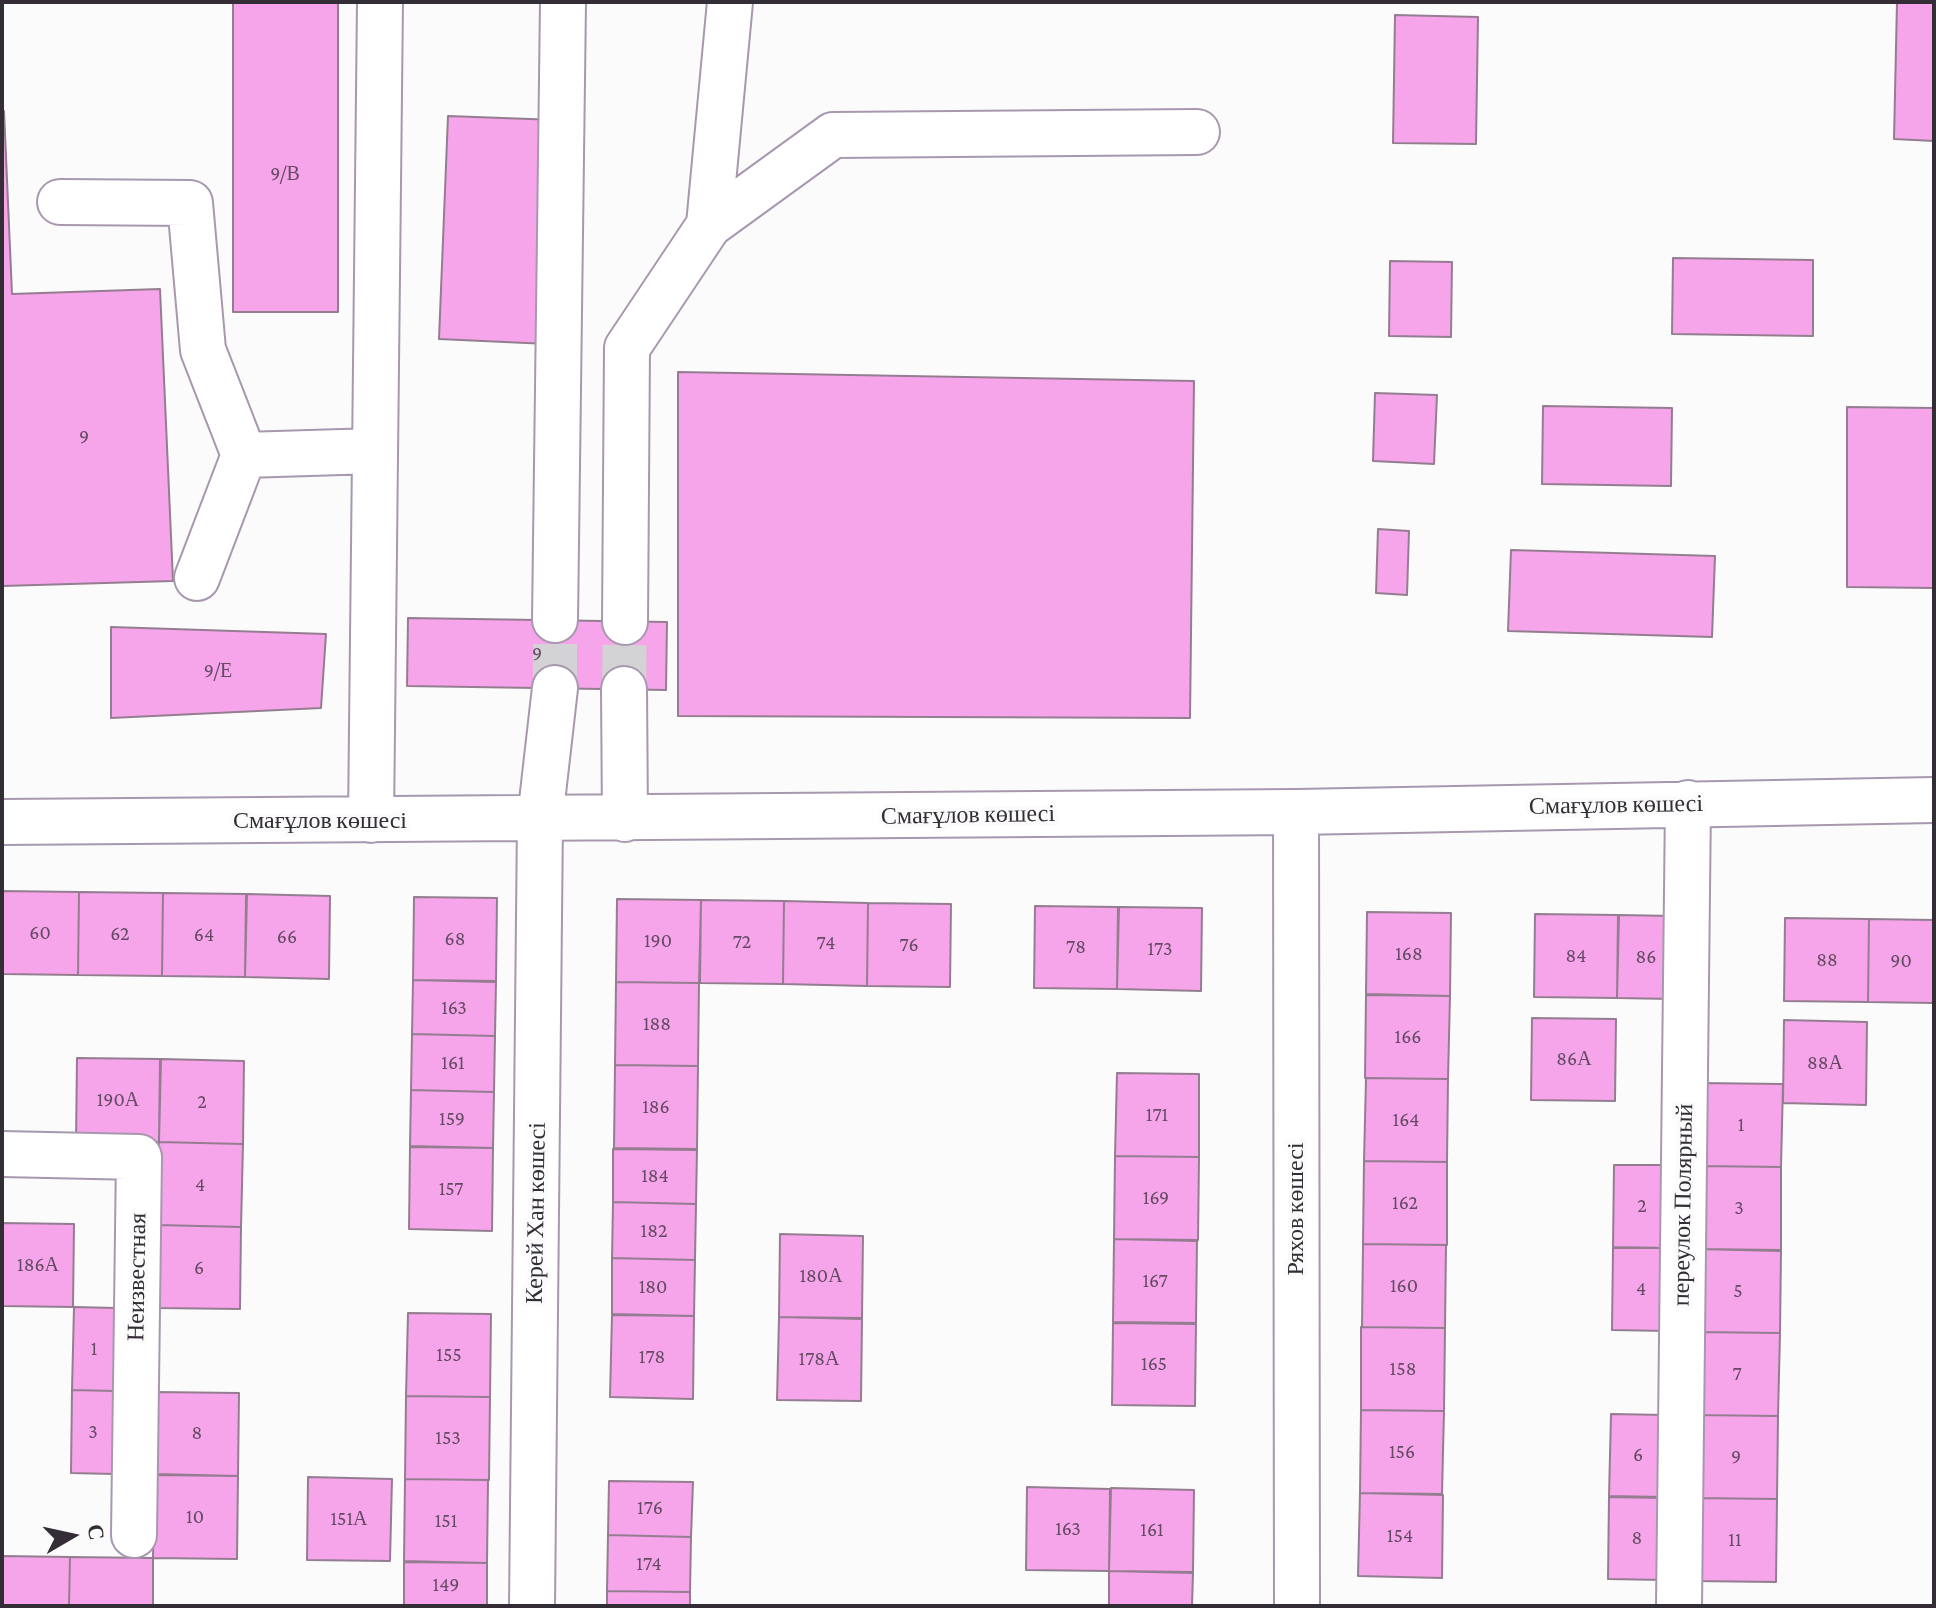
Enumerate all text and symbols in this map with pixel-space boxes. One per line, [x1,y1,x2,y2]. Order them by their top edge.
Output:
house number: 9/В [270,162,300,186]
house number: 9 [79,425,89,449]
house number: 9 [532,642,542,666]
house number: 9/Е [204,659,232,683]
street label: Смағұлов көшесі [1529,789,1703,821]
street label: Смағұлов көшесі [881,799,1055,831]
street label: Смағұлов көшесі [233,807,407,835]
house number: 60 [29,921,51,945]
house number: 62 [110,922,130,946]
house number: 64 [194,923,214,947]
house number: 66 [277,925,297,949]
house number: 68 [445,927,465,951]
house number: 190 [644,929,672,953]
house number: 72 [733,930,751,954]
house number: 74 [817,931,835,955]
house number: 76 [899,933,919,957]
house number: 78 [1066,935,1086,959]
house number: 173 [1147,937,1173,961]
house number: 168 [1395,942,1423,966]
house number: 84 [1566,944,1586,968]
house number: 86 [1636,945,1656,969]
house number: 88 [1816,948,1838,972]
house number: 90 [1890,949,1912,973]
house number: 163 [441,996,467,1020]
house number: 188 [643,1012,671,1036]
house number: 166 [1395,1025,1421,1049]
house number: 86А [1556,1047,1592,1071]
house number: 161 [441,1051,465,1075]
house number: 88А [1807,1051,1843,1075]
house number: 190А [97,1088,139,1112]
house number: 2 [197,1090,207,1114]
house number: 186 [642,1095,670,1119]
house number: 171 [1146,1103,1168,1127]
street label: переулок Полярный [1667,1104,1699,1306]
house number: 159 [439,1107,465,1131]
house number: 164 [1392,1108,1420,1132]
house number: 1 [1738,1113,1744,1137]
street label: Керей Хан көшесі [520,1122,552,1304]
street label: Ряхов көшесі [1282,1142,1310,1276]
house number: 184 [641,1164,669,1188]
house number: 4 [195,1173,205,1197]
house number: 157 [439,1177,463,1201]
house number: 169 [1143,1186,1169,1210]
house number: 162 [1392,1191,1418,1215]
house number: 2 [1637,1194,1647,1218]
house number: 3 [1734,1196,1744,1220]
street label: Неизвестная [121,1213,153,1341]
house number: 182 [641,1219,667,1243]
house number: 186А [17,1253,59,1277]
house number: 6 [194,1256,204,1280]
house number: 180А [799,1264,843,1288]
house number: 167 [1142,1269,1168,1293]
house number: 160 [1390,1274,1418,1298]
house number: 180 [639,1275,667,1299]
house number: 4 [1636,1277,1646,1301]
house number: 5 [1733,1279,1743,1303]
house number: 1 [91,1337,97,1361]
house number: 155 [436,1343,462,1367]
house number: 178 [639,1345,665,1369]
house number: 178А [799,1347,839,1371]
house number: 165 [1141,1352,1167,1376]
house number: 158 [1390,1357,1416,1381]
house number: 7 [1732,1362,1742,1386]
house number: 3 [88,1420,98,1444]
house number: 8 [192,1421,202,1445]
house number: 153 [435,1426,461,1450]
house number: 156 [1389,1440,1415,1464]
house number: 6 [1633,1443,1643,1467]
house number: 9 [1731,1445,1741,1469]
north arrow [32,1496,112,1576]
house number: 176 [637,1496,663,1520]
house number: 10 [186,1505,204,1529]
house number: 151А [330,1507,368,1531]
house number: 151 [435,1509,457,1533]
house number: 163 [1055,1517,1081,1541]
house number: 161 [1140,1518,1164,1542]
text: С [83,1522,110,1542]
house number: 154 [1387,1524,1413,1548]
house number: 8 [1632,1526,1642,1550]
house number: 11 [1728,1528,1742,1552]
house number: 174 [636,1552,662,1576]
house number: 149 [433,1573,459,1597]

